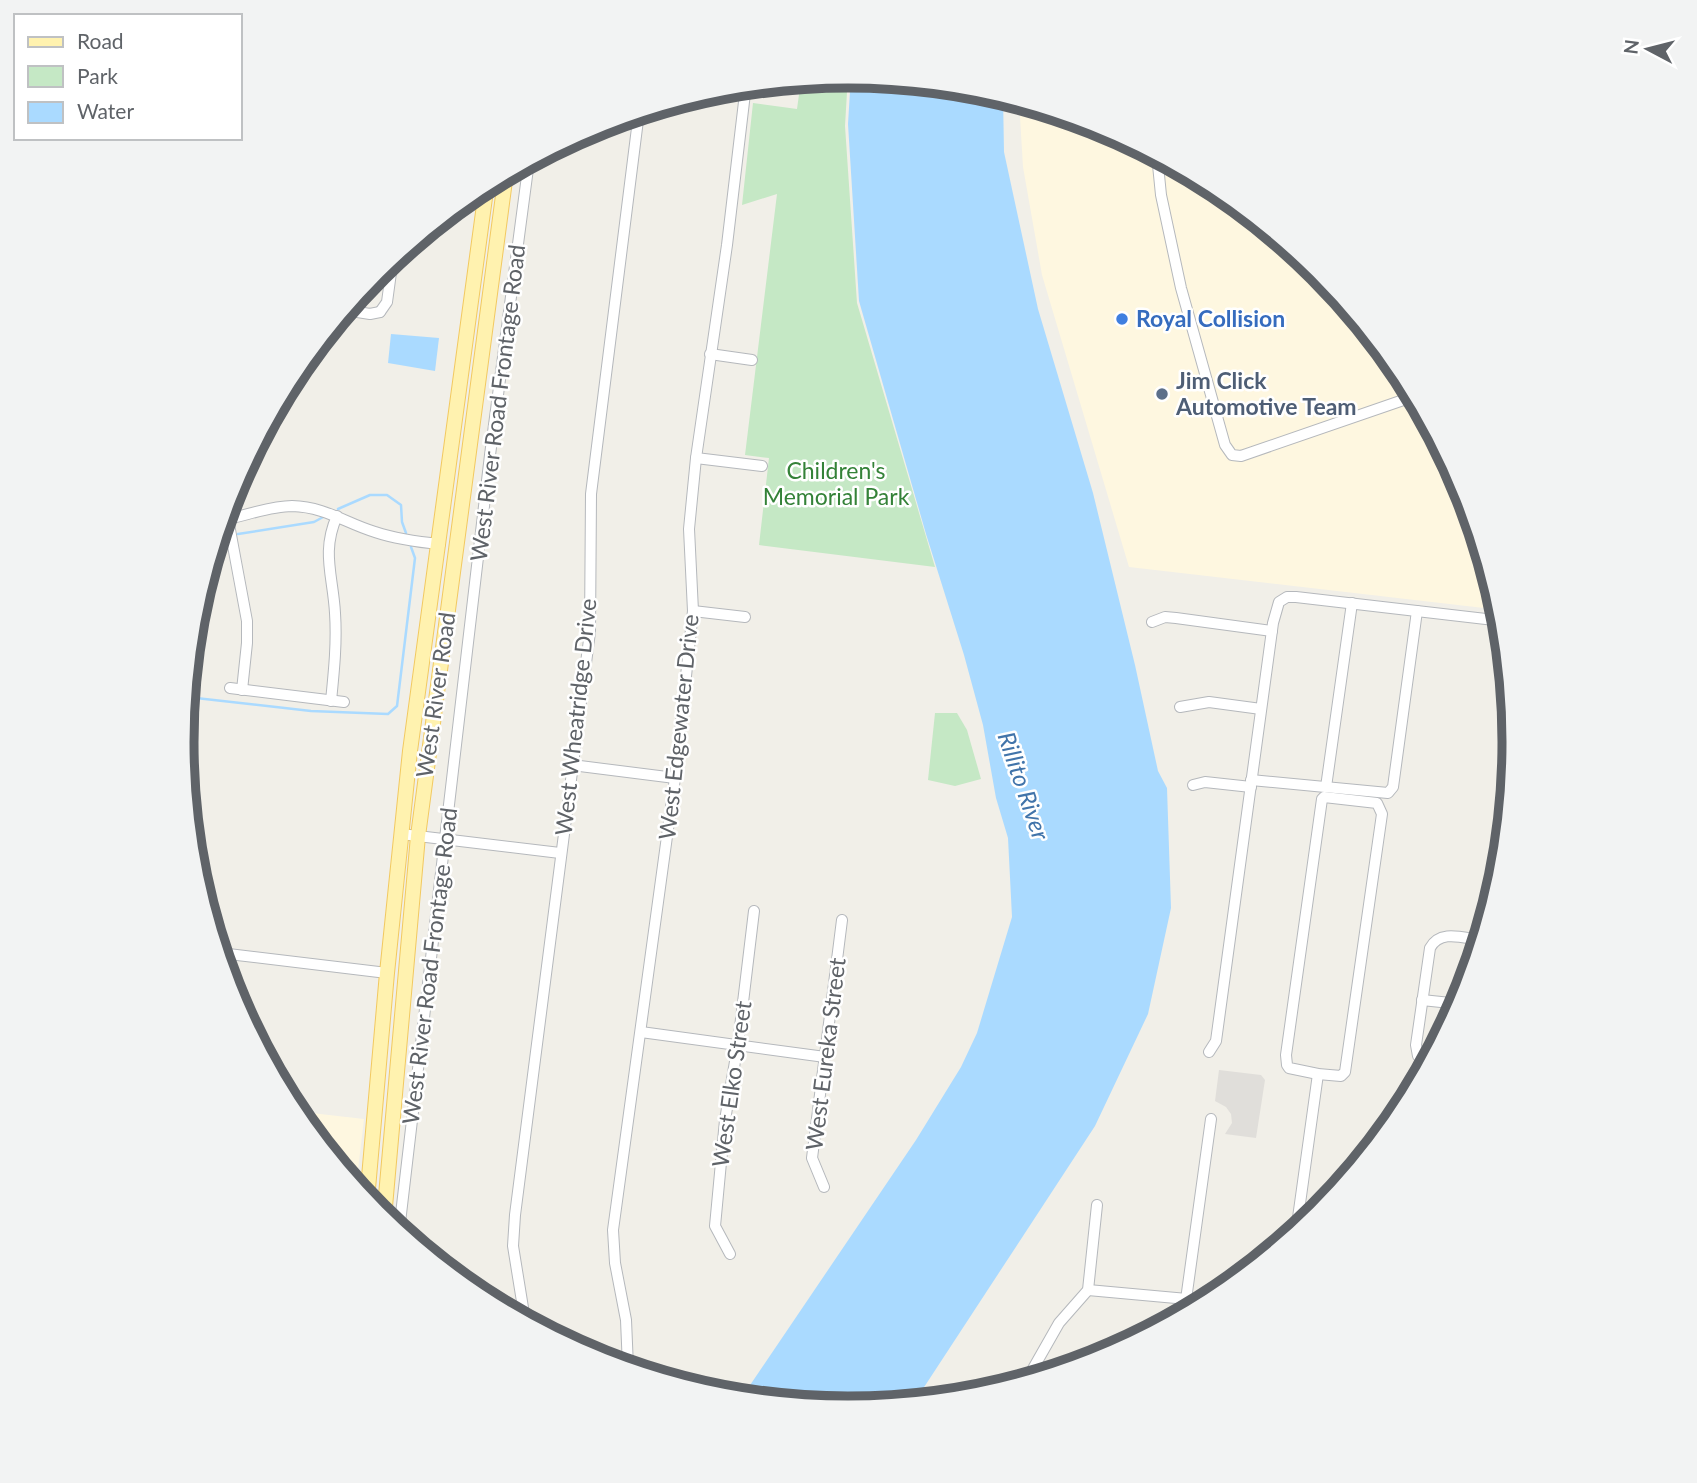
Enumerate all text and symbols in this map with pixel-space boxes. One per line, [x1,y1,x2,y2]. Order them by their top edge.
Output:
legend [14,14,242,140]
north arrow [1613,14,1683,84]
text: Road [77,28,124,53]
text: N [1618,38,1643,56]
text: Park [77,63,118,88]
text: Water [77,98,134,123]
street label: West River Road Frontage Road [464,243,530,563]
place label: Royal Collision [1136,304,1285,332]
marker: Royal Collision [1114,311,1130,327]
place label: Jim Click Automotive Team [1175,366,1357,420]
marker: Jim Click Automotive Team [1154,386,1170,402]
park label: Children's Memorial Park [763,456,910,510]
street label: West Wheatridge Drive [549,597,601,837]
street label: West River Road [410,610,460,780]
street label: West Edgewater Drive [652,613,704,841]
water label: Rillito River [992,728,1057,844]
street label: West River Road Frontage Road [396,806,462,1126]
street label: West Eureka Street [799,955,851,1152]
street label: West Elko Street [705,998,757,1169]

